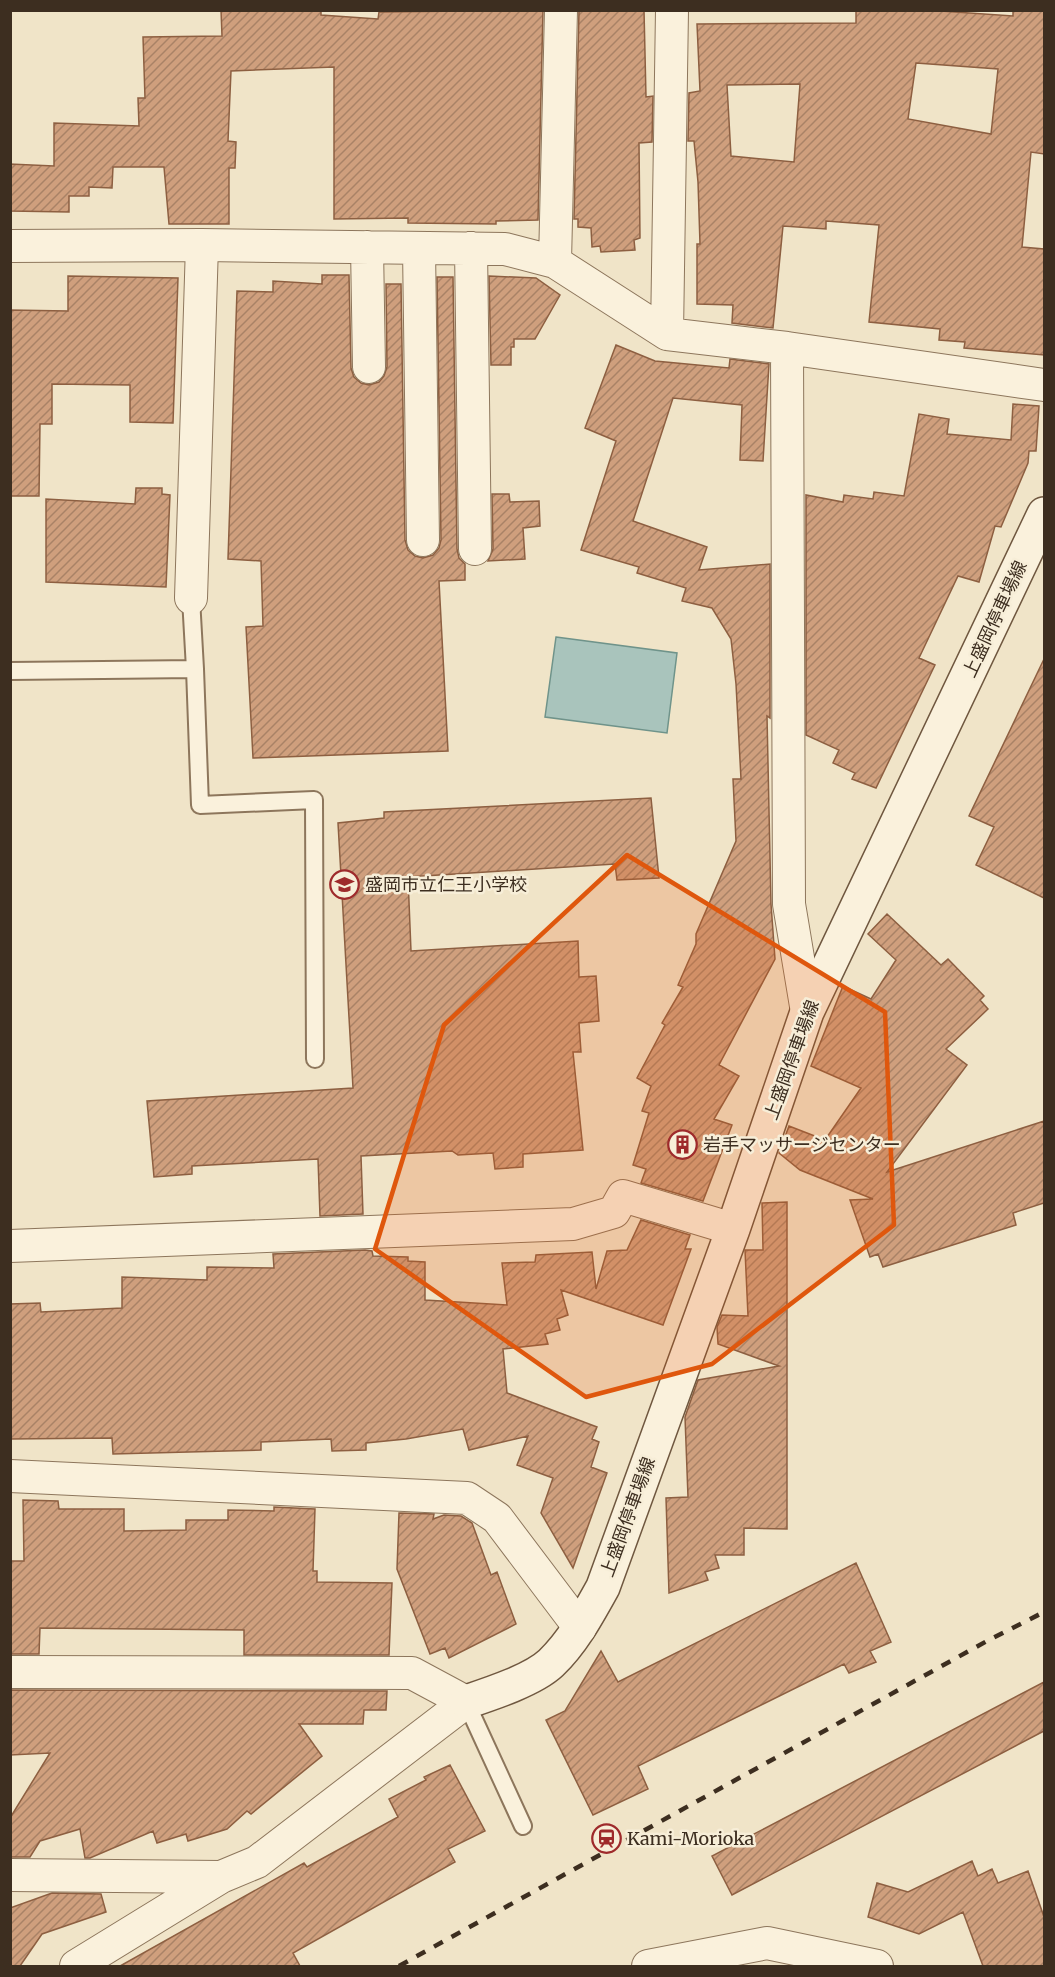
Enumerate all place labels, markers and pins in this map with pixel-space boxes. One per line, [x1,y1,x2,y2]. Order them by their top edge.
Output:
school or university icon: 盛岡市立仁王小学校 [328,869,360,901]
place label: 盛岡市立仁王小学校 [365,873,527,896]
building icon: 岩手マッサージセンター [666,1129,698,1161]
place label: 岩手マッサージセンター [703,1133,901,1156]
station icon: Kami-Morioka [590,1823,622,1855]
place label: Kami-Morioka [627,1827,755,1850]

